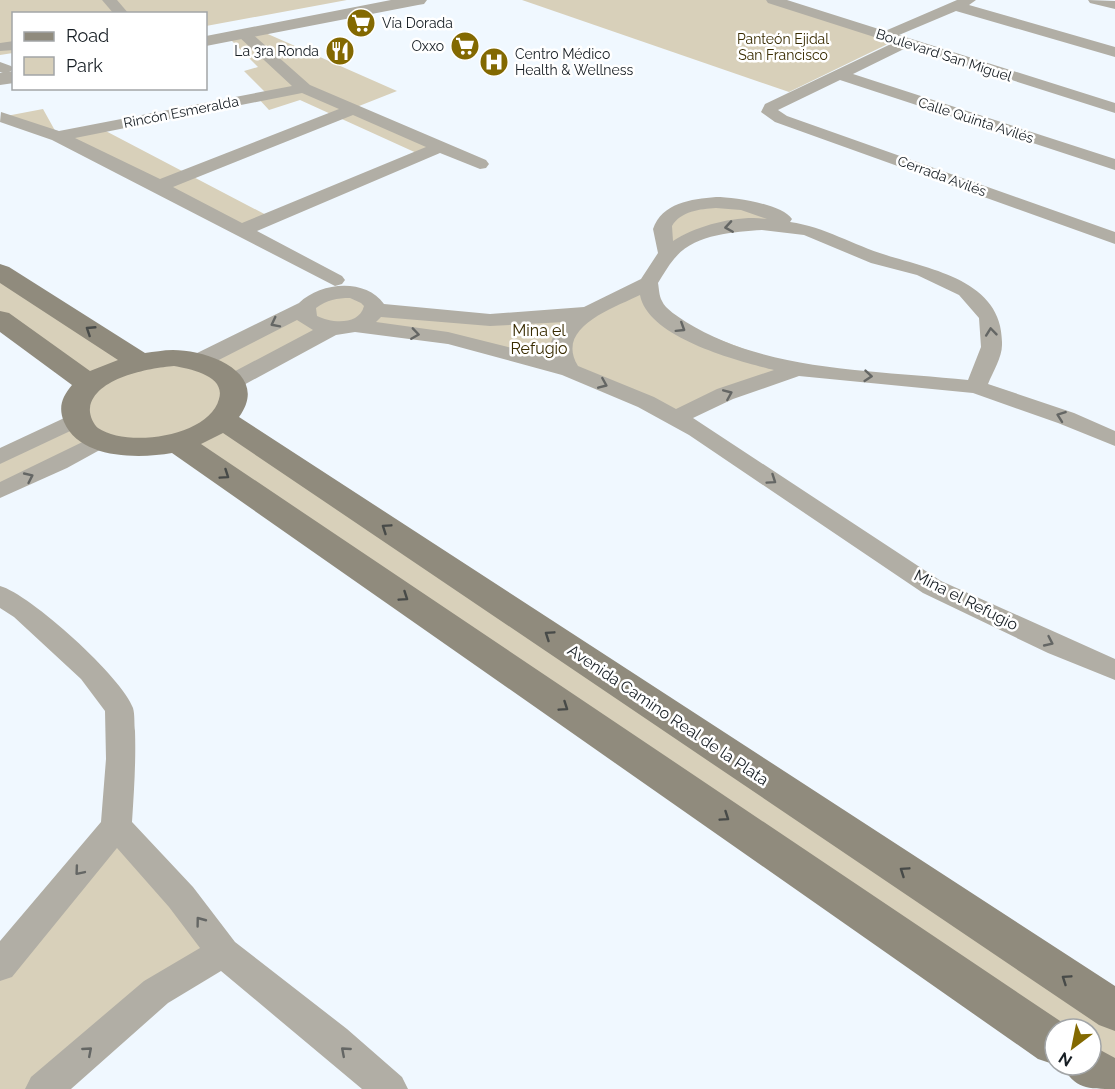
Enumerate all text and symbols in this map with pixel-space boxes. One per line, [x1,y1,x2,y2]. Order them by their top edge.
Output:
supermarket icon: Vía Dorada [345,7,377,39]
legend [12,12,207,90]
place label: Vía Dorada [382,15,453,31]
text: Road [66,25,109,46]
street label: Boulevard San Miguel [874,25,1014,85]
supermarket icon: Oxxo [449,30,481,62]
park label: Panteón Ejidal San Francisco [737,31,829,63]
restaurant icon: La 3ra Ronda [324,35,356,67]
place label: Oxxo [412,38,444,54]
place label: La 3ra Ronda [234,43,319,59]
hospital icon: Centro Médico Health & Wellness [478,46,510,78]
place label: Centro Médico Health & Wellness [515,46,633,78]
text: Park [66,55,103,76]
street label: Rincón Esmeralda [122,93,240,131]
street label: Calle Quinta Avilés [916,94,1036,146]
street label: Cerrada Avilés [896,153,989,200]
one-way arrow [724,221,733,233]
one-way arrow [271,316,282,327]
park label: Mina el Refugio [510,321,568,358]
one-way arrow [674,321,685,332]
one-way arrow [85,326,96,337]
one-way arrow [411,327,420,339]
one-way arrow [985,328,998,337]
one-way arrow [863,369,872,382]
one-way arrow [597,377,608,389]
one-way arrow [721,389,732,401]
one-way arrow [1056,411,1067,424]
one-way arrow [219,468,230,479]
one-way arrow [23,472,34,484]
one-way arrow [766,472,777,483]
one-way arrow [382,524,393,535]
street label: Mina el Refugio [911,566,1021,634]
one-way arrow [397,590,408,601]
one-way arrow [545,631,555,643]
one-way arrow [1042,634,1053,646]
street label: Avenida Camino Real de la Plata [564,641,772,789]
one-way arrow [558,700,569,711]
one-way arrow [719,810,730,821]
one-way arrow [75,864,86,875]
one-way arrow [900,867,911,878]
one-way arrow [196,917,207,928]
one-way arrow [1062,975,1073,986]
north arrow [1043,1017,1103,1077]
one-way arrow [81,1047,92,1058]
one-way arrow [341,1047,352,1058]
text: N [1055,1048,1076,1071]

